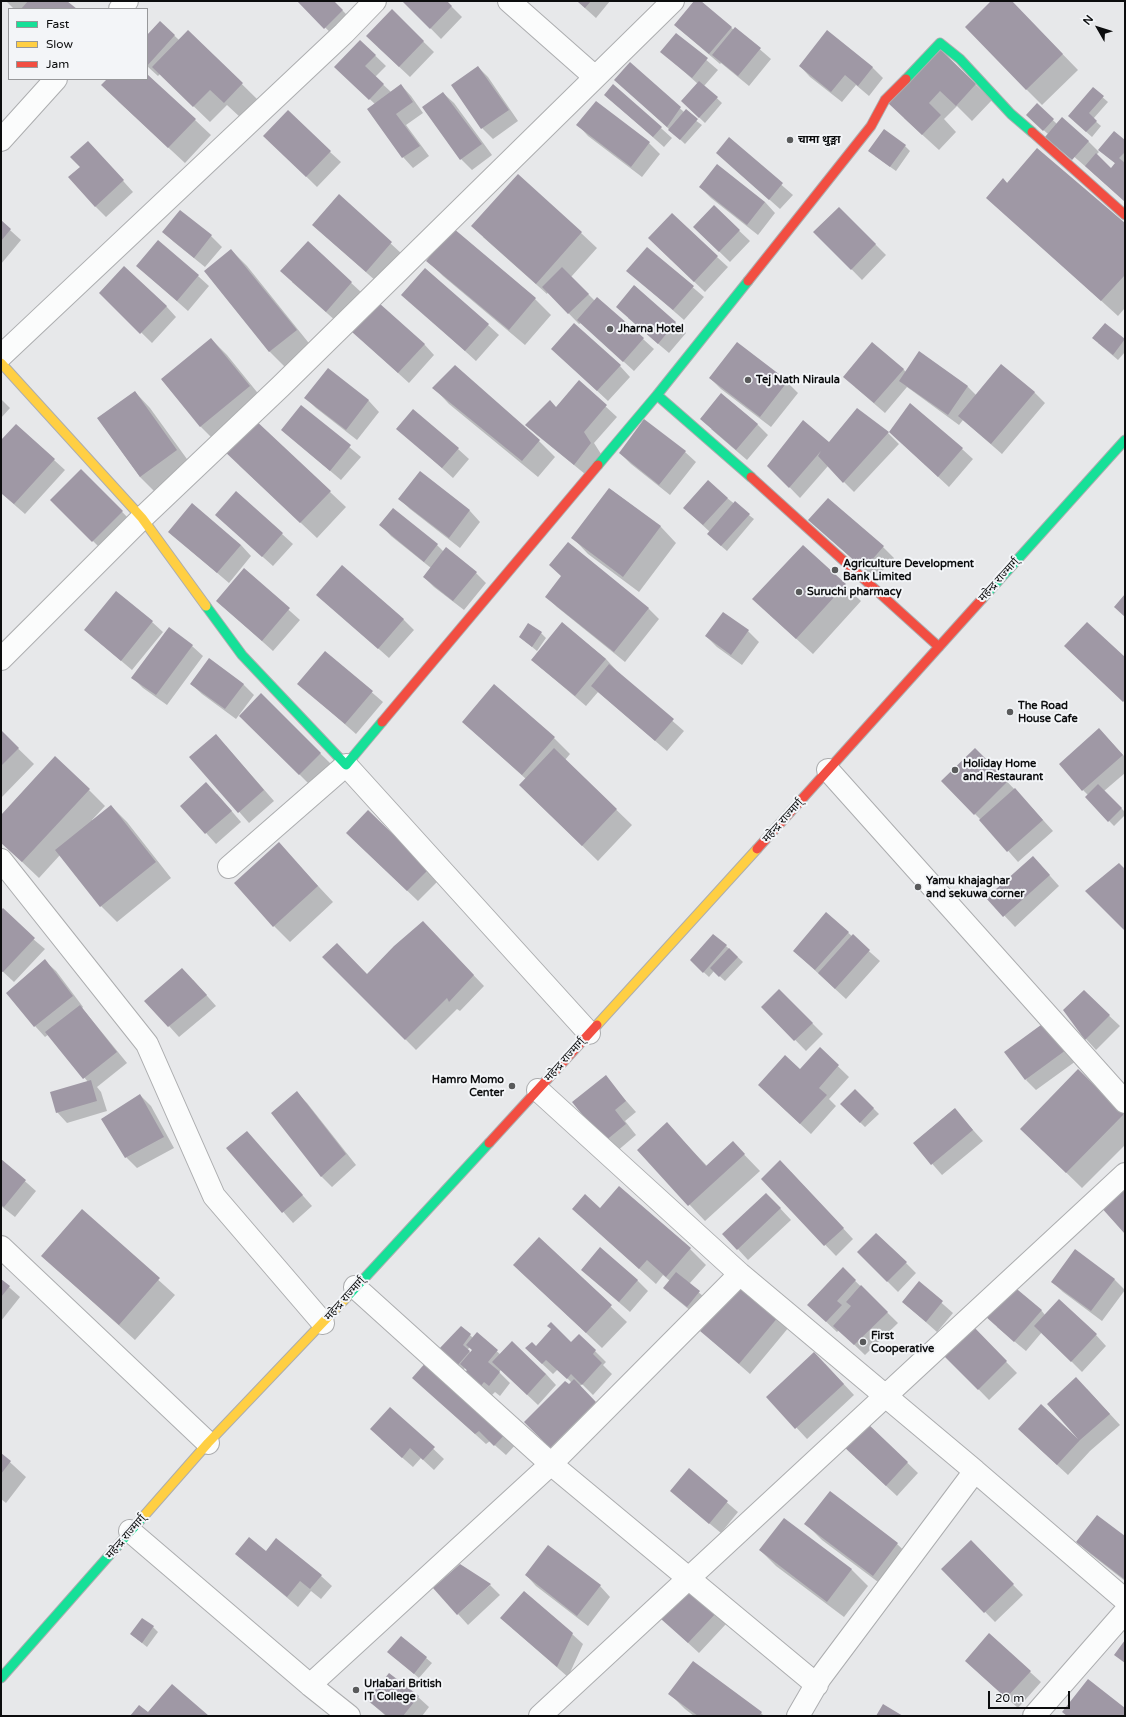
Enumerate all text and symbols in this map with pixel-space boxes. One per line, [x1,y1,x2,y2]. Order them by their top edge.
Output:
legend [8,8,148,80]
north arrow [1078,8,1118,48]
text: N [1080,13,1096,28]
text: Fast [46,17,69,31]
text: Slow [46,37,73,51]
text: Jam [46,57,69,71]
place label: चामा थुङ्मा [798,133,841,147]
marker: चामा थुङ्मा [785,135,795,145]
place label: Jharna Hotel [618,322,684,336]
marker: Jharna Hotel [605,324,615,334]
place label: Tej Nath Niraula [756,373,840,387]
marker: Tej Nath Niraula [743,375,753,385]
street label: महेन्द्र राज्मार्ग् [976,556,1022,604]
place label: Agriculture Development Bank Limited [843,557,974,583]
marker: Agriculture Development Bank Limited [830,565,840,575]
place label: Suruchi pharmacy [807,585,902,599]
marker: Suruchi pharmacy [794,587,804,597]
place label: The Road House Cafe [1018,699,1078,725]
marker: The Road House Cafe [1005,707,1015,717]
place label: Holiday Home and Restaurant [963,757,1043,783]
marker: Holiday Home and Restaurant [950,765,960,775]
street label: महेन्द्र राज्मार्ग् [760,797,806,845]
place label: Yamu khajaghar and sekuwa corner [926,874,1024,900]
marker: Yamu khajaghar and sekuwa corner [913,882,923,892]
street label: महेन्द्र राज्मार्ग् [542,1036,588,1084]
place label: Hamro Momo Center [432,1073,504,1099]
marker: Hamro Momo Center [507,1081,517,1091]
street label: महेन्द्र राज्मार्ग् [322,1275,368,1323]
place label: First Cooperative [871,1329,934,1355]
marker: First Cooperative [858,1337,868,1347]
street label: महेन्द्र राज्मार्ग् [103,1512,149,1562]
place label: Urlabari British IT College [364,1677,442,1703]
scale bar [990,1683,1072,1709]
marker: Urlabari British IT College [351,1685,361,1695]
text: 20 m [995,1691,1024,1705]

